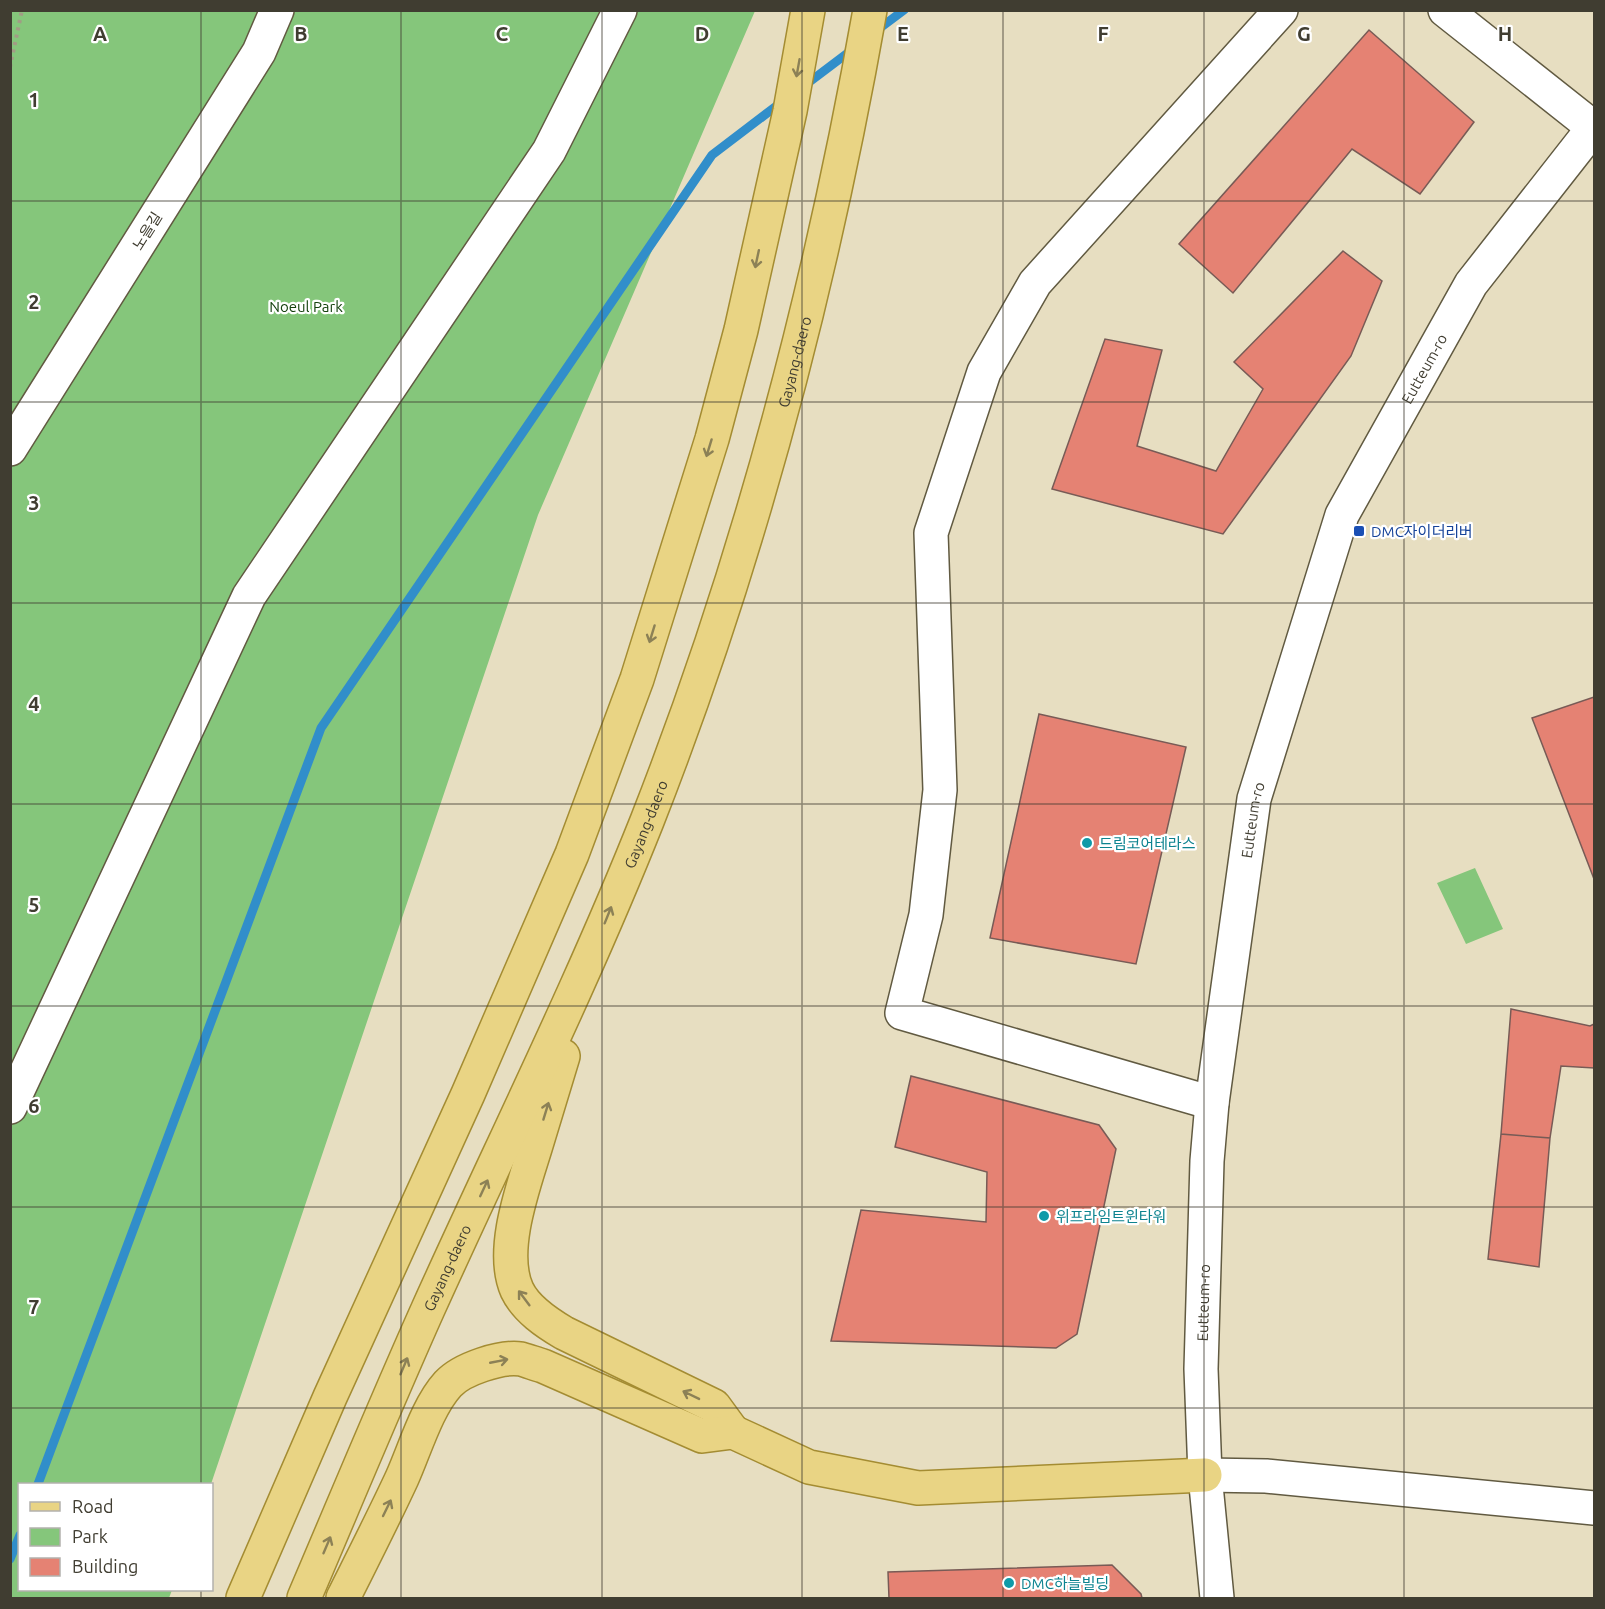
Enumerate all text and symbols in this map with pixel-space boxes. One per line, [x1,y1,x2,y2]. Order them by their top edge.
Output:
text: A [93,22,107,45]
text: B [294,22,308,45]
text: C [496,22,509,45]
text: D [695,22,709,45]
text: E [897,22,909,45]
text: F [1097,22,1109,45]
text: G [1297,22,1311,45]
text: H [1498,22,1512,45]
one-way arrow [792,58,803,77]
text: 1 [28,88,40,111]
street label: 노을길 [129,209,165,253]
one-way arrow [751,248,762,268]
text: 2 [28,290,40,313]
park label: Noeul Park [269,298,343,315]
street label: Gayang-daero [774,314,814,409]
street label: Eutteum-ro [1398,331,1450,406]
one-way arrow [703,438,714,457]
text: 3 [28,491,40,514]
place label: DMC자이더리버 [1371,523,1473,540]
marker: DMC자이더리버 [1352,524,1366,538]
one-way arrow [645,624,656,643]
text: 4 [28,692,40,715]
street label: Gayang-daero [620,778,671,871]
street label: Eutteum-ro [1237,779,1267,859]
place label: 드림코어테라스 [1099,835,1196,852]
marker: 드림코어테라스 [1080,836,1094,850]
text: 5 [28,893,40,916]
one-way arrow [603,906,614,924]
text: 6 [28,1094,40,1117]
one-way arrow [541,1102,552,1121]
one-way arrow [478,1179,490,1197]
place label: 위프라임트윈타워 [1056,1208,1166,1225]
marker: 위프라임트윈타워 [1037,1209,1051,1223]
street label: Gayang-daero [420,1222,474,1314]
street label: Eutteum-ro [1193,1264,1213,1342]
one-way arrow [517,1291,530,1307]
text: 7 [28,1295,40,1318]
one-way arrow [488,1355,508,1366]
one-way arrow [399,1357,410,1375]
one-way arrow [682,1388,700,1400]
legend [18,1483,213,1591]
text: Road [72,1496,114,1516]
one-way arrow [382,1500,394,1518]
text: Park [72,1526,108,1546]
one-way arrow [322,1536,333,1554]
text: Building [72,1556,138,1576]
place label: DMC하늘빌딩 [1021,1575,1109,1592]
marker: DMC하늘빌딩 [1002,1576,1016,1590]

